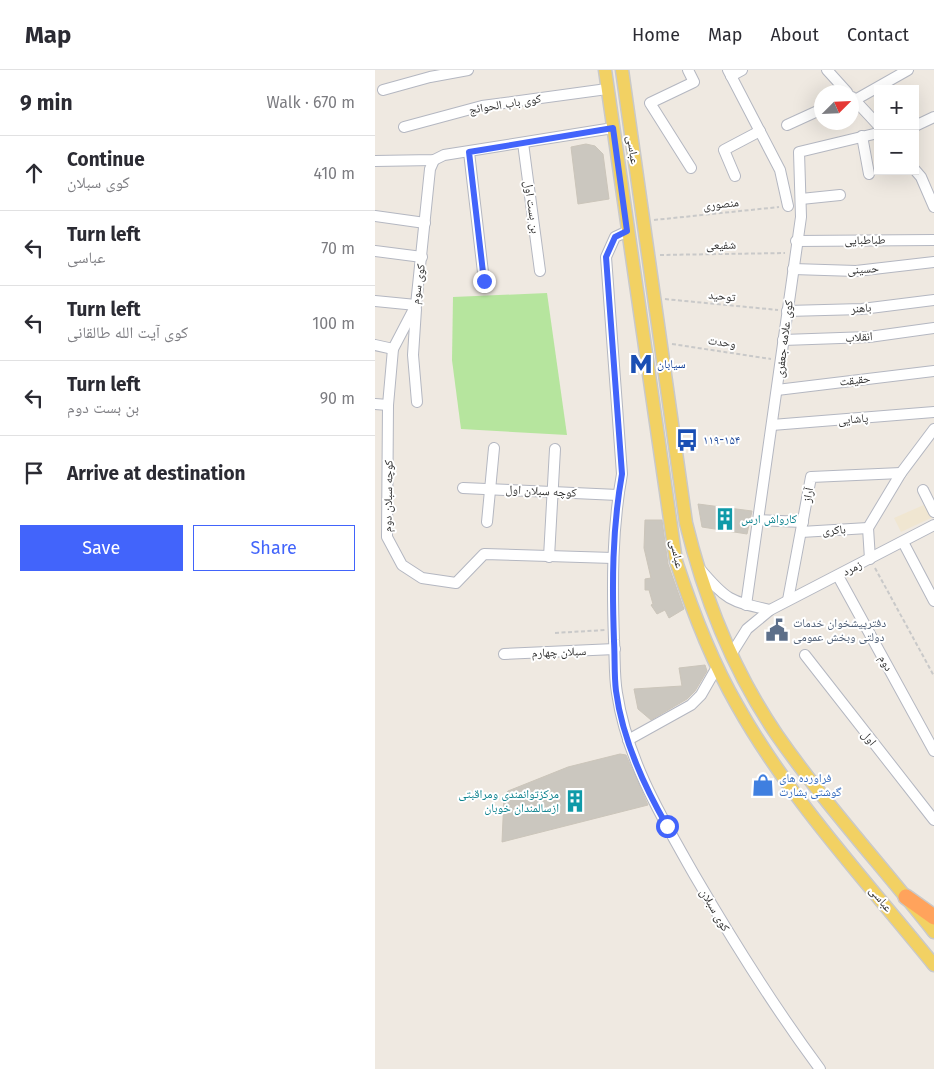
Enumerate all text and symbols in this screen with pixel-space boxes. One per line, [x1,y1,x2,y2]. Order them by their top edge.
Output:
text: Map [25,21,71,49]
text: Home [632,24,680,46]
text: Map [708,24,742,46]
text: About [770,24,819,46]
text: Contact [847,24,909,46]
north arrow [814,85,859,130]
map controls [874,85,919,175]
button: + [874,85,919,130]
text: 9 min [20,90,73,116]
street label: کوی باب الحوائج [468,91,542,117]
text: Walk · 670 m [267,93,355,112]
button: − [874,130,919,175]
street label: عباسى [624,135,642,165]
text: Continue [67,148,145,171]
icon: ahead [20,159,48,187]
text: 410 m [314,164,355,183]
text: کوی سبلان [67,173,130,192]
street label: بن بست اول [521,180,543,234]
street label: منصوری [702,195,740,213]
text: Turn left [67,223,141,246]
street label: طباطبایی [844,233,886,248]
icon: left [20,234,48,262]
street label: شفیعی [706,238,736,252]
text: 70 m [321,239,355,258]
text: عباسى [67,248,105,267]
street label: حسینی [847,261,880,277]
street label: کوی سوم [408,263,429,305]
route end [473,270,496,293]
street label: توحید [708,288,737,305]
text: Turn left [67,298,141,321]
street label: کوی علامه جعفری [772,299,796,379]
street label: باهنر [849,300,872,316]
icon: left [20,309,48,337]
text: 100 m [312,314,355,333]
text: کوی آیت الله طالقانی [67,323,188,342]
street label: انقلاب [845,329,873,345]
street label: وحدت [707,333,737,351]
metro station icon: سیابان [628,351,654,377]
place label: سیابان [657,357,686,371]
street label: حقیقت [839,371,872,389]
text: Turn left [67,373,141,396]
icon: left [20,384,48,412]
text: 90 m [320,389,355,408]
text: بن بست دوم [67,398,139,417]
street label: پاشایی [837,411,869,428]
bus stop icon: ۱۱۹-۱۵۴ [674,427,700,453]
place label: ۱۱۹-۱۵۴ [703,433,740,447]
icon: arrive [20,459,48,487]
street label: کوچه سبلان دوم [380,460,397,532]
text: Arrive at destination [67,462,246,485]
street label: کوچه سبلان اول [505,482,577,500]
street label: آراز [800,485,816,505]
building icon: کارواش ارس [712,506,738,532]
place label: کارواش ارس [741,512,797,526]
street label: باکری [822,522,846,538]
button: Save [20,525,183,571]
button: Share [193,525,355,571]
street label: عباسى [667,538,687,570]
street label: زمرد [840,557,864,579]
place label: دفترپیشخوان خدمات دولتی وبخش عمومی [793,616,886,644]
public building icon: دفترپیشخوان خدمات دولتی وبخش عمومی [764,617,790,643]
street label: سبلان چهارم [531,644,587,661]
street label: دوم [875,652,896,674]
street label: اول [859,728,879,749]
place label: فراورده های گوشتی بشارت [779,771,841,799]
shop icon: فراورده های گوشتی بشارت [750,772,776,798]
place label: مرکزتوانمندی ومراقبتی ازسالمندان خوبان [458,787,559,815]
building icon: مرکزتوانمندی ومراقبتی ازسالمندان خوبان [562,788,588,814]
route start [656,815,679,838]
street label: عباسى [866,883,895,915]
street label: کوی سبلان [697,886,733,934]

